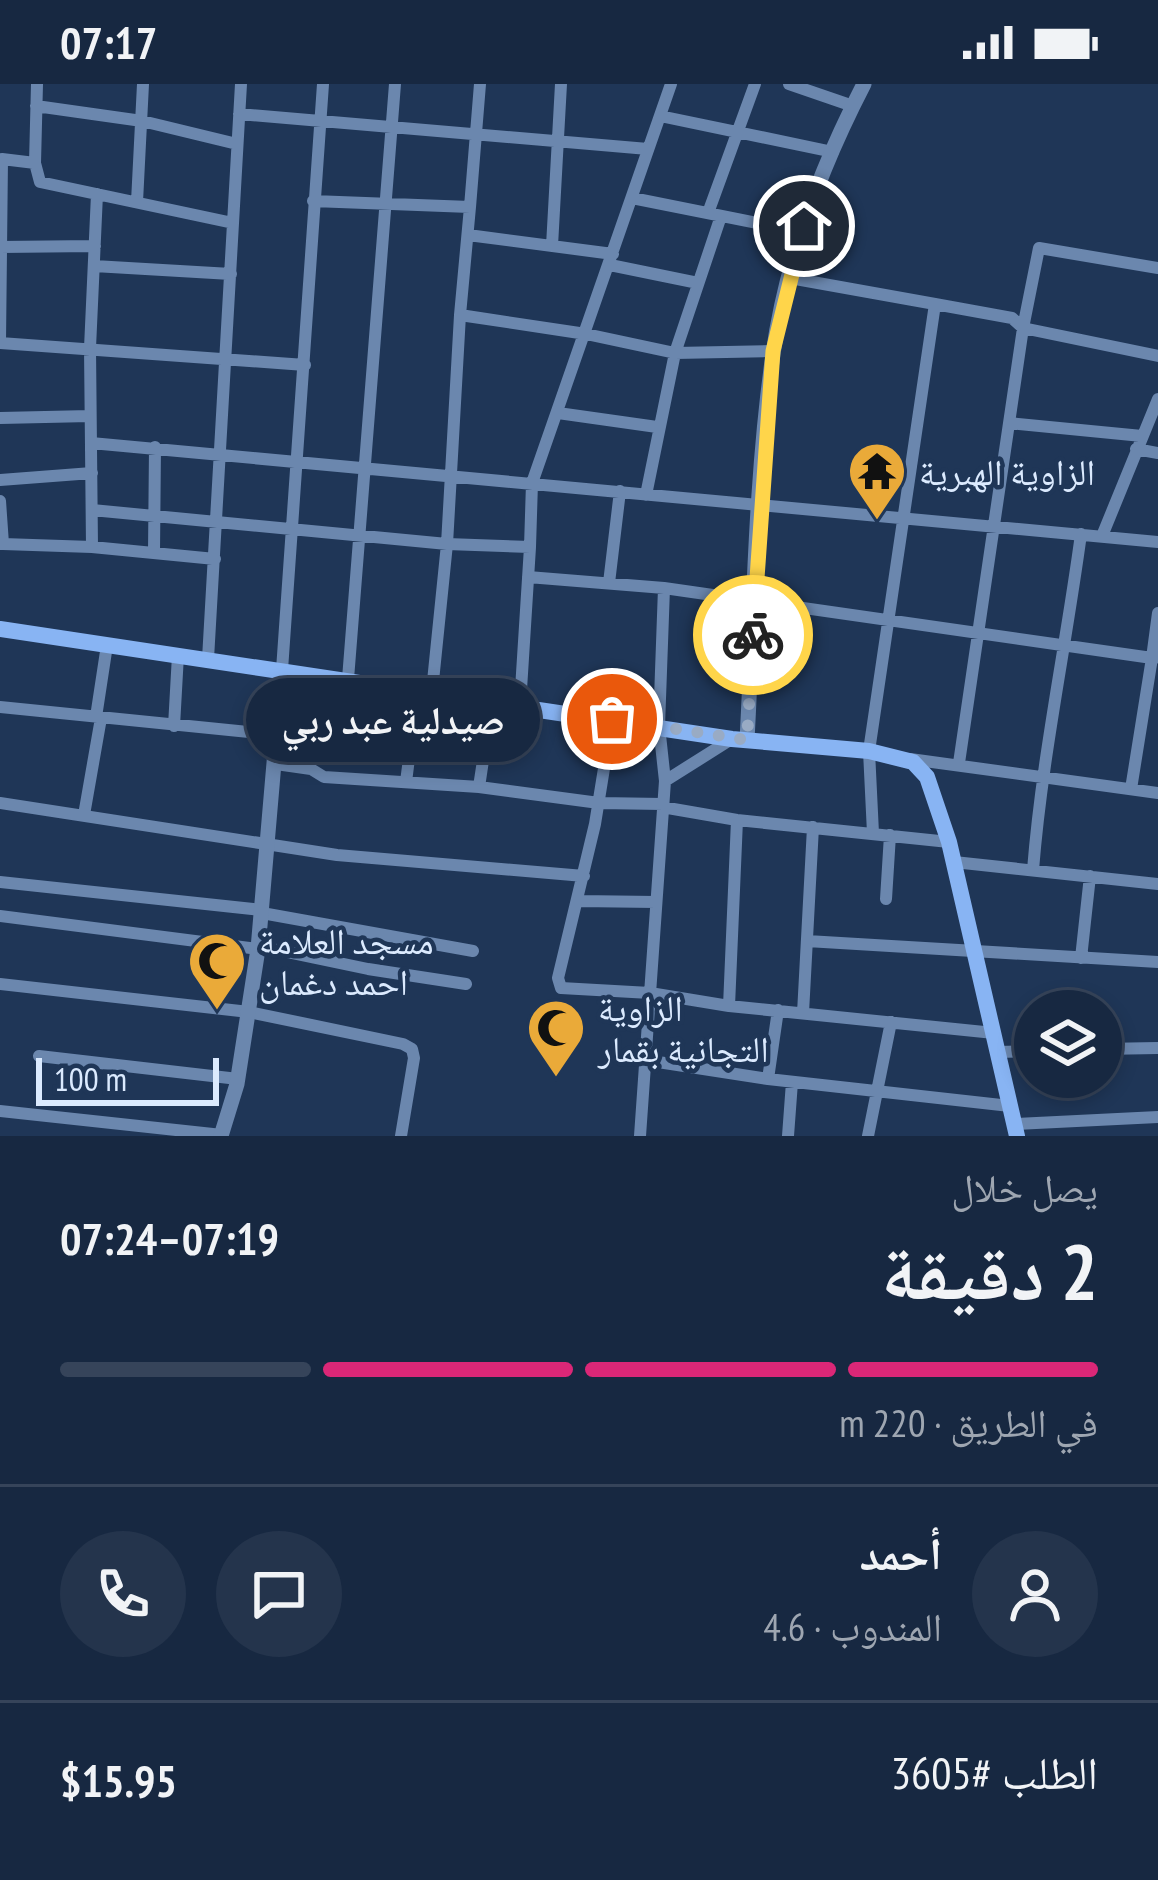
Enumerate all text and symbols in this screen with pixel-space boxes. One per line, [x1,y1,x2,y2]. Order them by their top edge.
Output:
text: 07:17 [60,13,157,71]
pin [753,175,855,277]
icon: home [771,193,837,259]
temple icon: الزاوية الهبرية [846,440,908,522]
place label: الزاوية الهبرية [919,448,1095,495]
courier [693,575,813,695]
icon: bike [720,602,786,668]
pin [561,668,663,770]
callout: صيدلية عبد ربي [246,677,540,761]
icon: bag [579,686,645,752]
text: صيدلية عبد ربي [281,694,505,745]
place label: مسجد العلامة احمد دغمان [259,917,434,1005]
mosque icon: مسجد العلامة احمد دغمان [186,930,248,1012]
place label: الزاوية التجانية بقمار [597,984,769,1072]
map controls [1014,990,1122,1098]
button: layers [1014,990,1122,1098]
mosque icon: الزاوية التجانية بقمار [525,997,587,1079]
scale bar [36,1052,219,1105]
text: 100 m [54,1057,127,1100]
text: يصل خلال [951,1162,1098,1213]
text: 07:19–07:24 [60,1209,279,1267]
text: 2 دقيقة [881,1221,1098,1322]
text: في الطريق · 220 m [839,1397,1098,1448]
text: أحمد [860,1524,942,1582]
button: phone [60,1531,186,1657]
button: chat [216,1531,342,1657]
button: person [972,1531,1098,1657]
text: المندوب · 4.6 [763,1601,942,1652]
text: الطلب #3605 [891,1743,1098,1801]
text: $15.95 [60,1751,177,1809]

